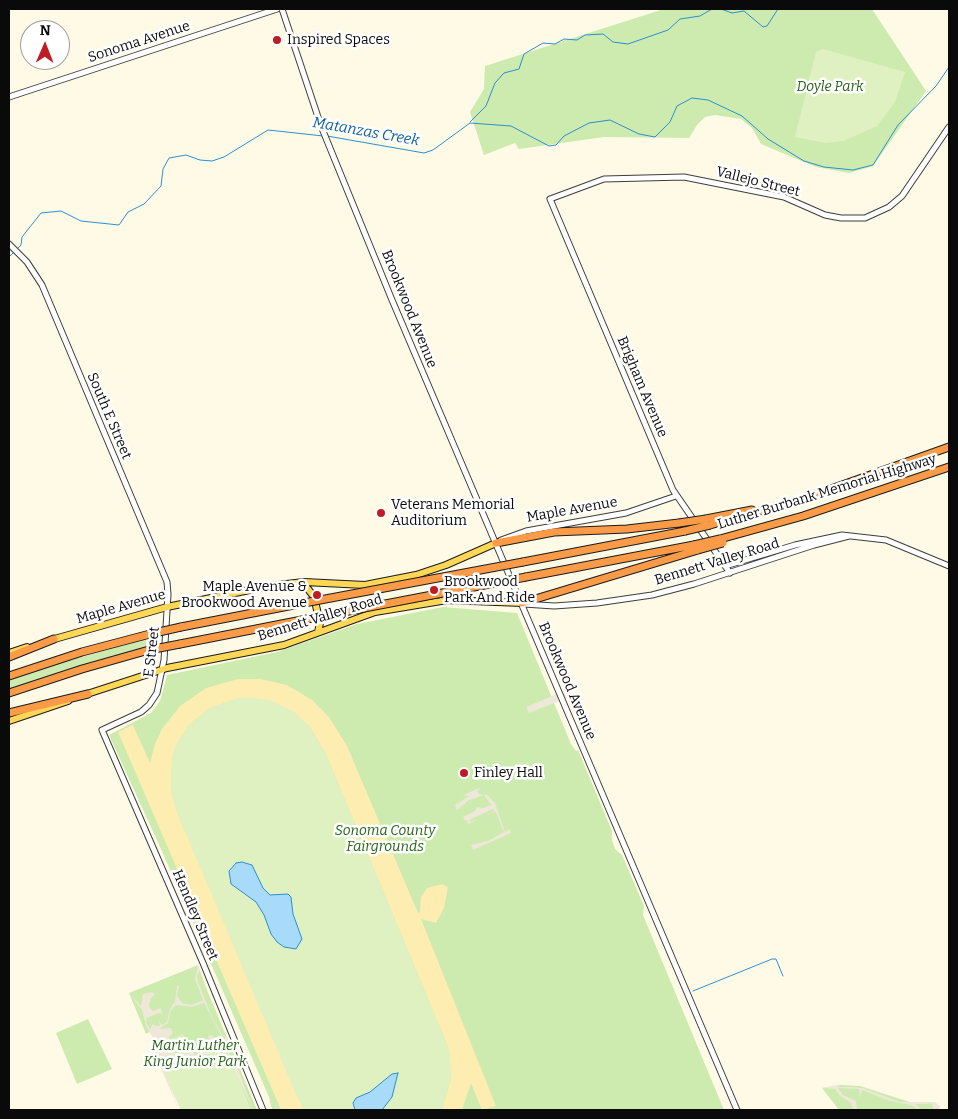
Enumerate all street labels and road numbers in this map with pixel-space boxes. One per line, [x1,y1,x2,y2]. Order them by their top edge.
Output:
street label: Sonoma Avenue [86,18,192,66]
street label: Vallejo Street [714,163,802,201]
street label: Brookwood Avenue [378,248,440,370]
street label: Brigham Avenue [613,334,671,440]
street label: South E Street [83,370,135,462]
street label: Luther Burbank Memorial Highway [716,451,938,533]
street label: Maple Avenue [525,494,619,526]
street label: Bennett Valley Road [653,535,781,589]
street label: Maple Avenue [74,586,168,628]
street label: Bennett Valley Road [256,591,384,645]
street label: Brookwood Avenue [535,620,599,742]
street label: E Street [141,626,163,678]
street label: Hendley Street [168,867,222,963]

